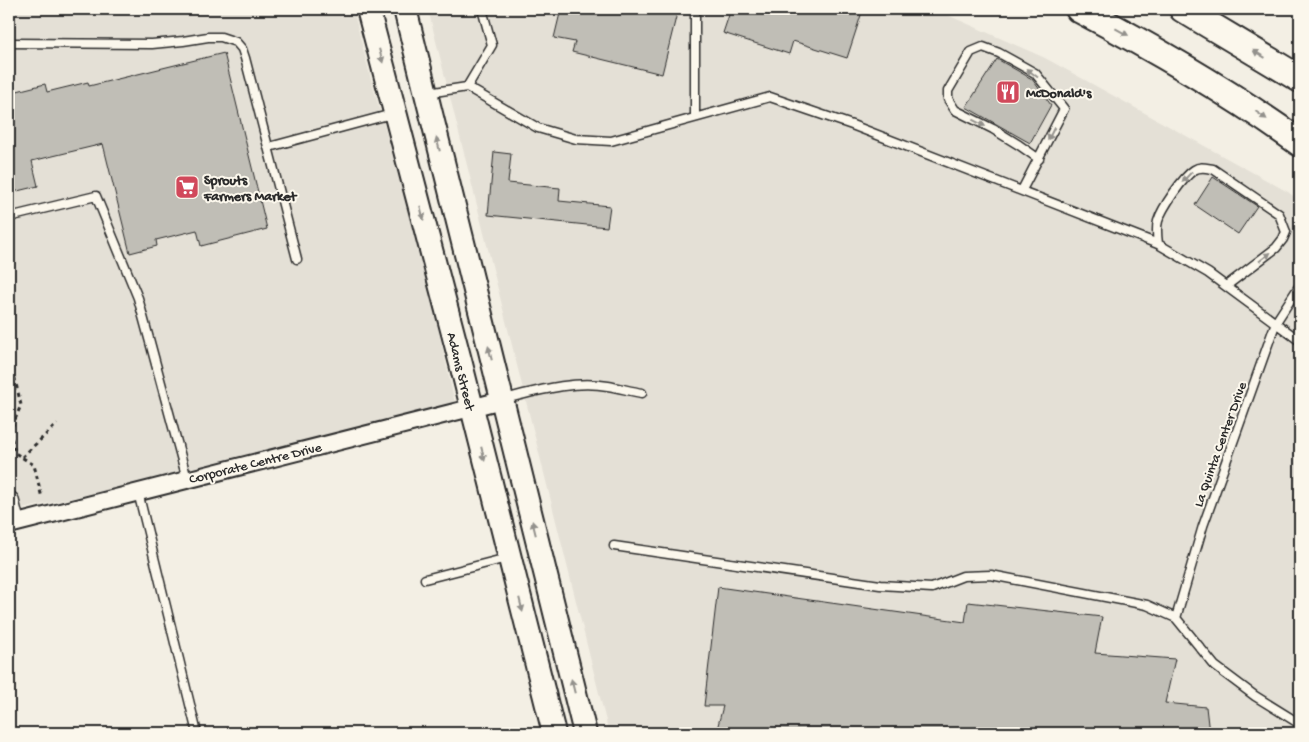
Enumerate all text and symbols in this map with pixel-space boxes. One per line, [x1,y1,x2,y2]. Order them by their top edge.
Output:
one-way arrow [1115,28,1129,36]
one-way arrow [377,48,385,63]
one-way arrow [1252,49,1265,58]
one-way arrow [1025,68,1039,78]
restaurant icon: McDonald's [995,79,1021,105]
place label: McDonald's [1026,86,1092,103]
one-way arrow [1254,110,1268,120]
one-way arrow [972,119,987,127]
one-way arrow [1047,127,1055,142]
one-way arrow [434,136,442,151]
one-way arrow [1181,171,1193,183]
place label: Sprouts Farmers Market [203,173,297,206]
supermarket icon: Sprouts Farmers Market [174,174,200,200]
one-way arrow [418,206,426,221]
one-way arrow [1258,251,1271,262]
street label: Adams Street [442,331,478,414]
one-way arrow [486,345,494,360]
street label: La Quinta Center Drive [1191,379,1252,510]
street label: Corporate Centre Drive [187,440,324,489]
one-way arrow [479,447,487,462]
one-way arrow [530,521,538,536]
one-way arrow [517,598,525,613]
one-way arrow [569,678,577,693]

